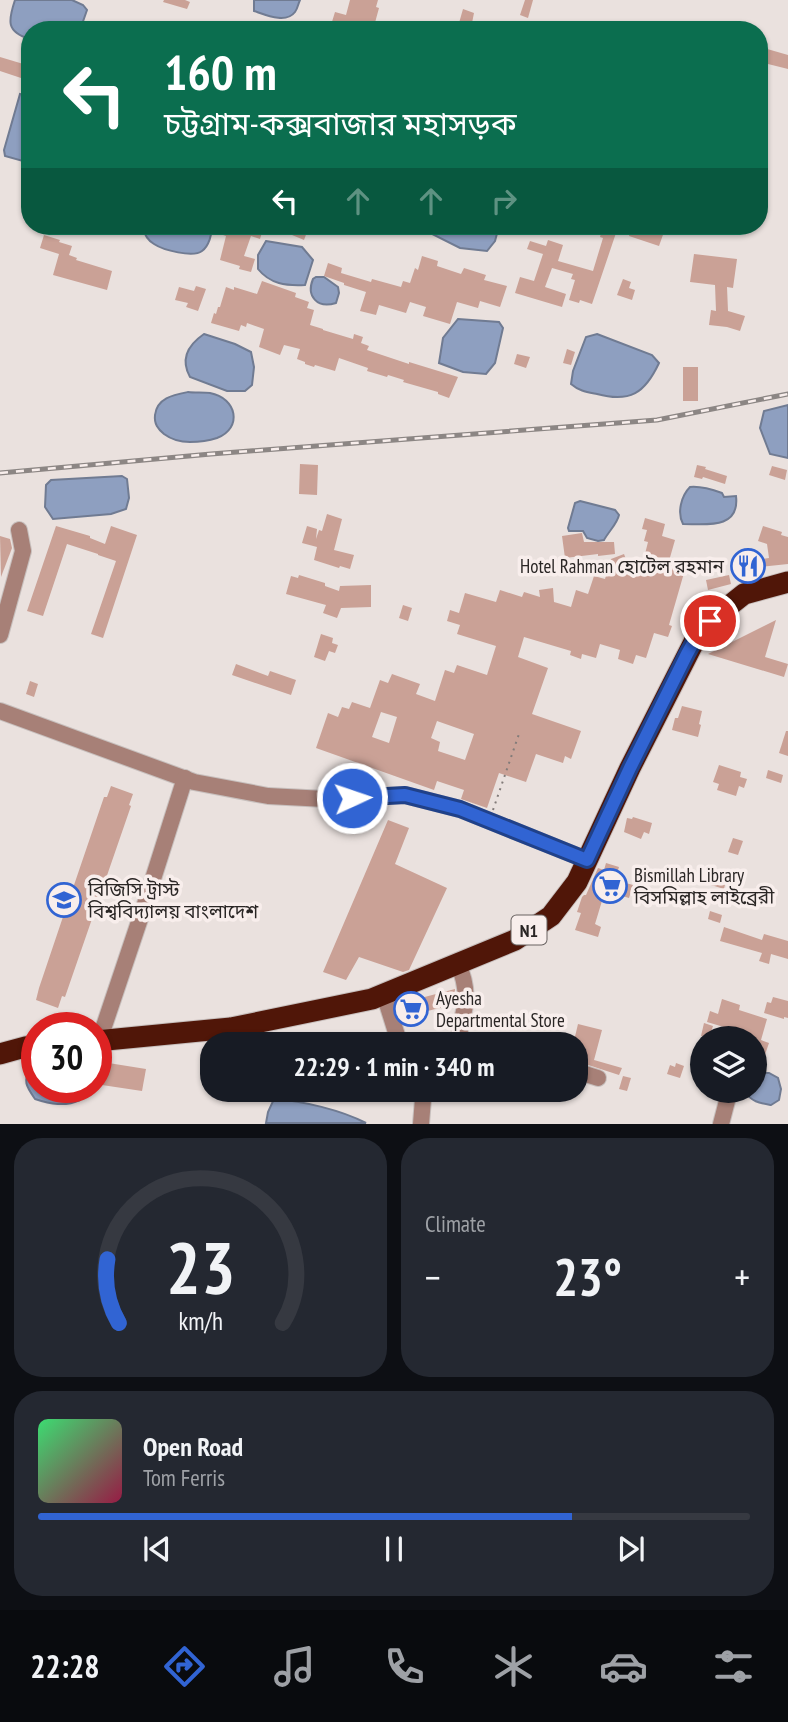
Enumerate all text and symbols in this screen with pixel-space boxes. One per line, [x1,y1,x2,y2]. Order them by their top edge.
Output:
text: 160 m [164,40,277,104]
icon: left [49,49,140,140]
text: চট্টগ্রাম-কক্সবাজার মহাসড়ক [164,102,516,144]
icon: left [266,182,304,220]
icon: ahead [339,182,377,220]
icon: ahead [412,182,450,220]
icon: right [485,182,523,220]
restaurant icon: Hotel Rahman হোটেল রহমান [729,547,767,585]
place label: Hotel Rahman হোটেল রহমান [520,554,725,578]
pin [680,591,740,651]
icon: arrive [691,602,729,640]
position arrow [315,761,389,835]
place label: Bismillah Library বিসমিল্লাহ লাইব্রেরী [633,863,775,909]
supermarket icon: Bismillah Library বিসমিল্লাহ লাইব্রেরী [591,867,629,905]
place label: বিজিসি ট্রাস্ট বিশ্ববিদ্যালয় বাংলাদেশ [87,877,259,923]
school or university icon: বিজিসি ট্রাস্ট বিশ্ববিদ্যালয় বাংলাদেশ [45,881,83,919]
road number: N1 [512,916,546,945]
place label: Ayesha Departmental Store [436,986,565,1032]
supermarket icon: Ayesha Departmental Store [392,990,430,1028]
speed limit sign: 30 [21,1012,112,1103]
map controls [690,1026,767,1103]
button: layers [690,1026,767,1103]
text: 22:29 · 1 min · 340 m [294,1050,494,1083]
text: Climate [425,1209,486,1238]
text: 23 [166,1220,235,1314]
text: 23° [553,1243,622,1310]
text: − [425,1252,441,1301]
text: + [734,1252,750,1301]
text: km/h [178,1305,223,1337]
text: Open Road [143,1430,243,1463]
text: Tom Ferris [143,1463,225,1492]
icon: previous [138,1530,176,1568]
icon: pause [375,1530,413,1568]
icon: next [612,1530,650,1568]
icon: directions [160,1642,209,1691]
icon: music [270,1642,319,1691]
icon: phone [380,1642,429,1691]
icon: climate [489,1642,538,1691]
icon: car [599,1642,648,1691]
icon: filters [709,1642,758,1691]
text: 22:28 [30,1645,100,1687]

